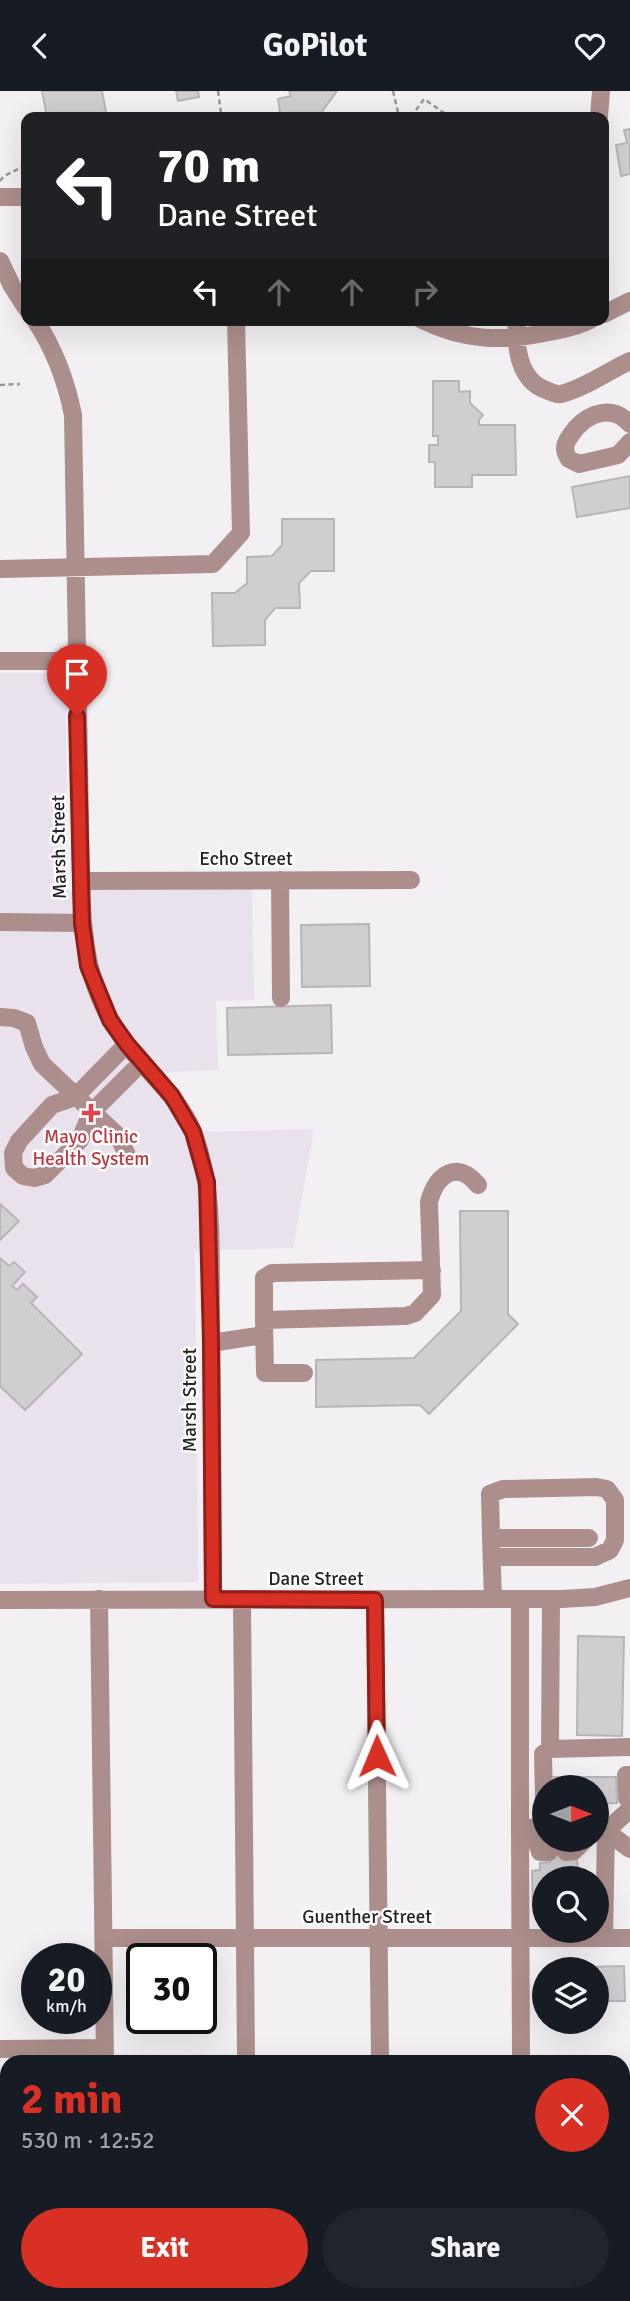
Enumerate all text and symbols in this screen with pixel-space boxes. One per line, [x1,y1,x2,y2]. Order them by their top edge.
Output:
text: GoPilot [263,26,367,65]
icon: back [21,27,59,65]
icon: heart [571,27,609,65]
text: 70 m [157,136,260,196]
icon: left [42,140,133,231]
text: Dane Street [157,196,318,235]
icon: left [187,273,225,311]
icon: ahead [260,273,298,311]
icon: ahead [333,273,371,311]
icon: right [406,273,444,311]
pin [47,644,107,716]
icon: arrive [58,655,96,693]
street label: Marsh Street [46,794,72,899]
street label: Echo Street [199,847,293,871]
marker: Mayo Clinic Health System [81,1103,101,1123]
place label: Mayo Clinic Health System [33,1125,149,1171]
street label: Marsh Street [178,1347,202,1452]
street label: Dane Street [268,1567,364,1591]
position arrow [340,1719,414,1793]
north arrow [532,1775,609,1851]
map controls [532,1775,609,2034]
button: search [532,1866,609,1943]
street label: Guenther Street [302,1905,432,1929]
speed limit sign: 30 [126,1943,217,2034]
button: layers [532,1957,609,2034]
text: 20 [48,1958,85,2001]
text: km/h [46,1995,87,2017]
text: 2 min [21,2074,122,2125]
button: close [535,2078,609,2152]
text: 530 m · 12:52 [21,2126,155,2155]
button: Exit [21,2208,308,2288]
button: Share [322,2208,609,2288]

